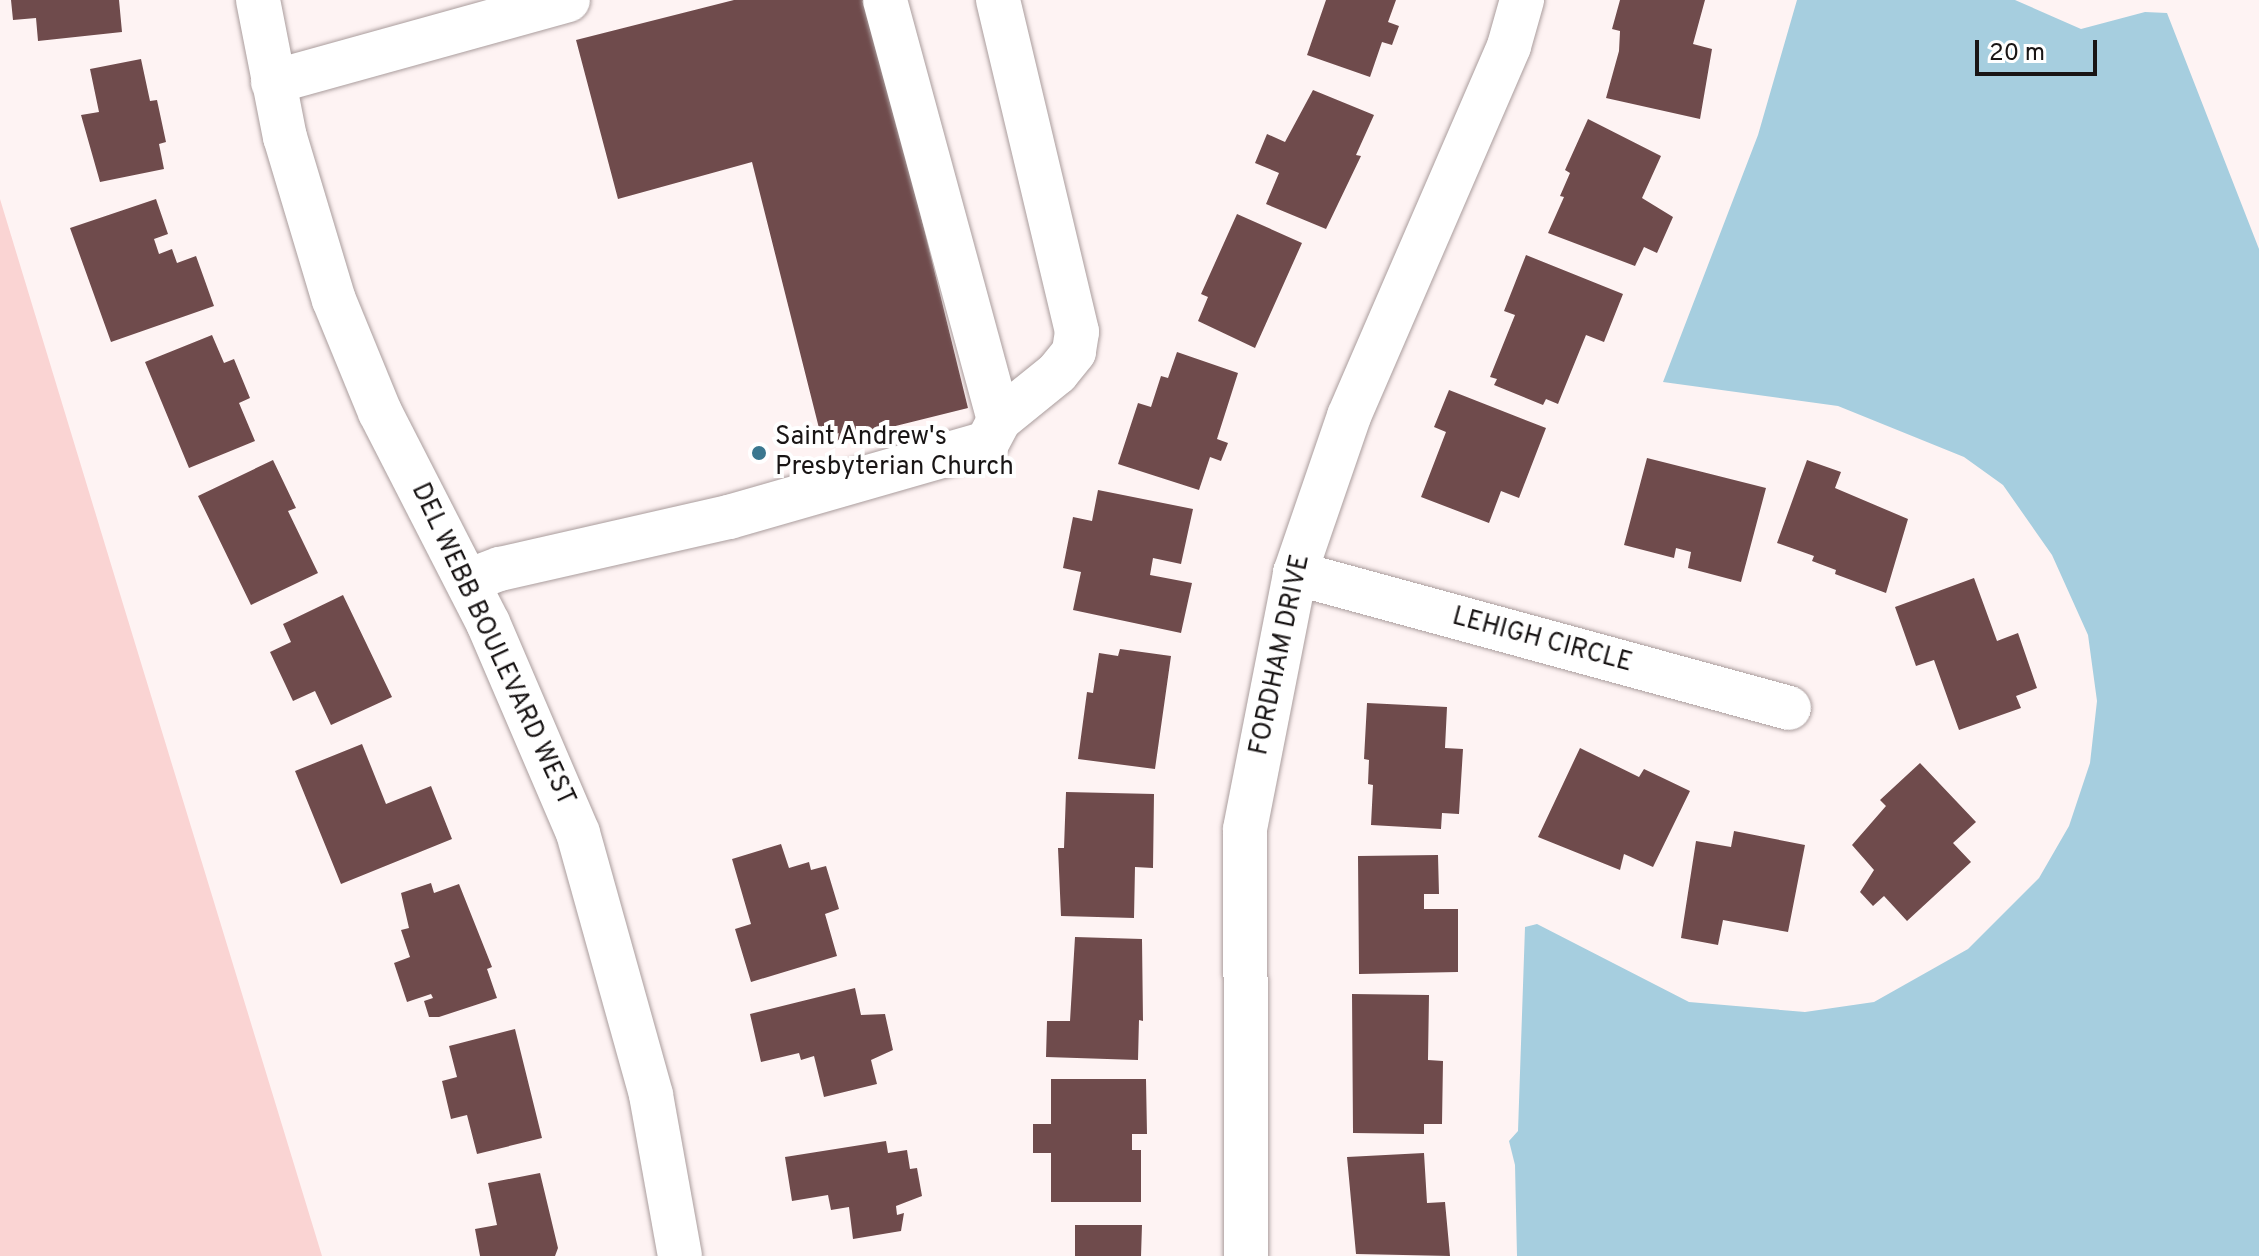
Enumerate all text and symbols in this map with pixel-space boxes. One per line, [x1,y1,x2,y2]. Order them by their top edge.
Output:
scale bar [1979,24,2101,74]
text: 20 m [1989,39,2045,69]
place label: Saint Andrew's Presbyterian Church [775,422,1014,484]
marker: Saint Andrew's Presbyterian Church [750,444,768,462]
street label: DEL WEBB BOULEVARD WEST [403,478,581,812]
street label: FORDHAM DRIVE [1244,552,1318,758]
street label: LEHIGH CIRCLE [1449,602,1635,680]

